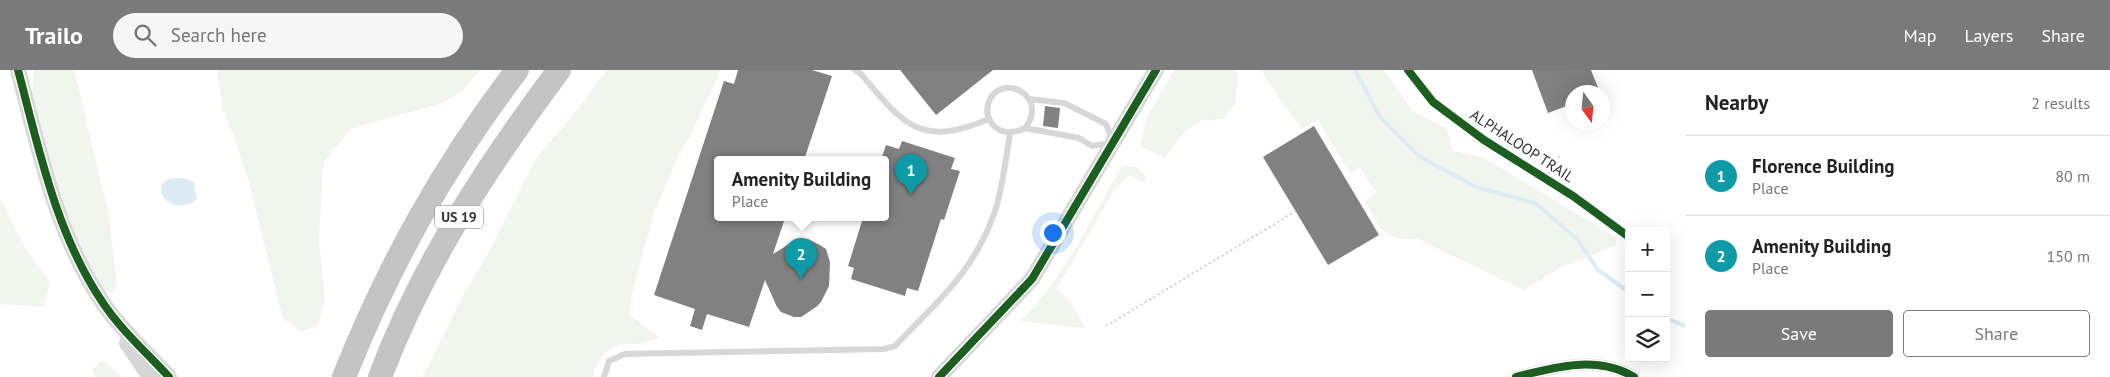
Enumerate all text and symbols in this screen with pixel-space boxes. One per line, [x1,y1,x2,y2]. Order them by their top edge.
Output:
search box [113,13,463,58]
text: Trailo [25,20,83,51]
icon: search [131,21,159,49]
text: Search here [171,23,267,47]
text: Map [1904,24,1936,47]
text: Layers [1964,24,2013,47]
text: Share [2041,24,2085,47]
north arrow [1565,85,1610,130]
text: Nearby [1705,89,1768,116]
text: 2 results [2031,93,2090,113]
street label: ALPHALOOP TRAIL [1467,105,1578,186]
pin: 1 [895,154,927,195]
text: Florence Building [1752,154,1895,178]
popup [714,156,889,221]
text: 1 [1716,166,1726,186]
text: 80 m [2055,166,2090,186]
text: Amenity Building [732,167,871,191]
text: Place [1752,178,1789,198]
text: Place [732,191,768,211]
road number: US 19 [435,206,483,228]
your location [1040,220,1066,246]
map controls [1625,227,1670,362]
button: + [1625,227,1670,272]
text: Amenity Building [1752,234,1891,258]
pin: 2 [785,238,817,279]
text: 2 [1716,246,1726,266]
text: 150 m [2047,246,2090,266]
text: Place [1752,258,1789,278]
button: − [1625,272,1670,317]
button: Save [1705,310,1893,357]
button: Share [1903,310,2090,357]
button: layers [1625,317,1670,362]

